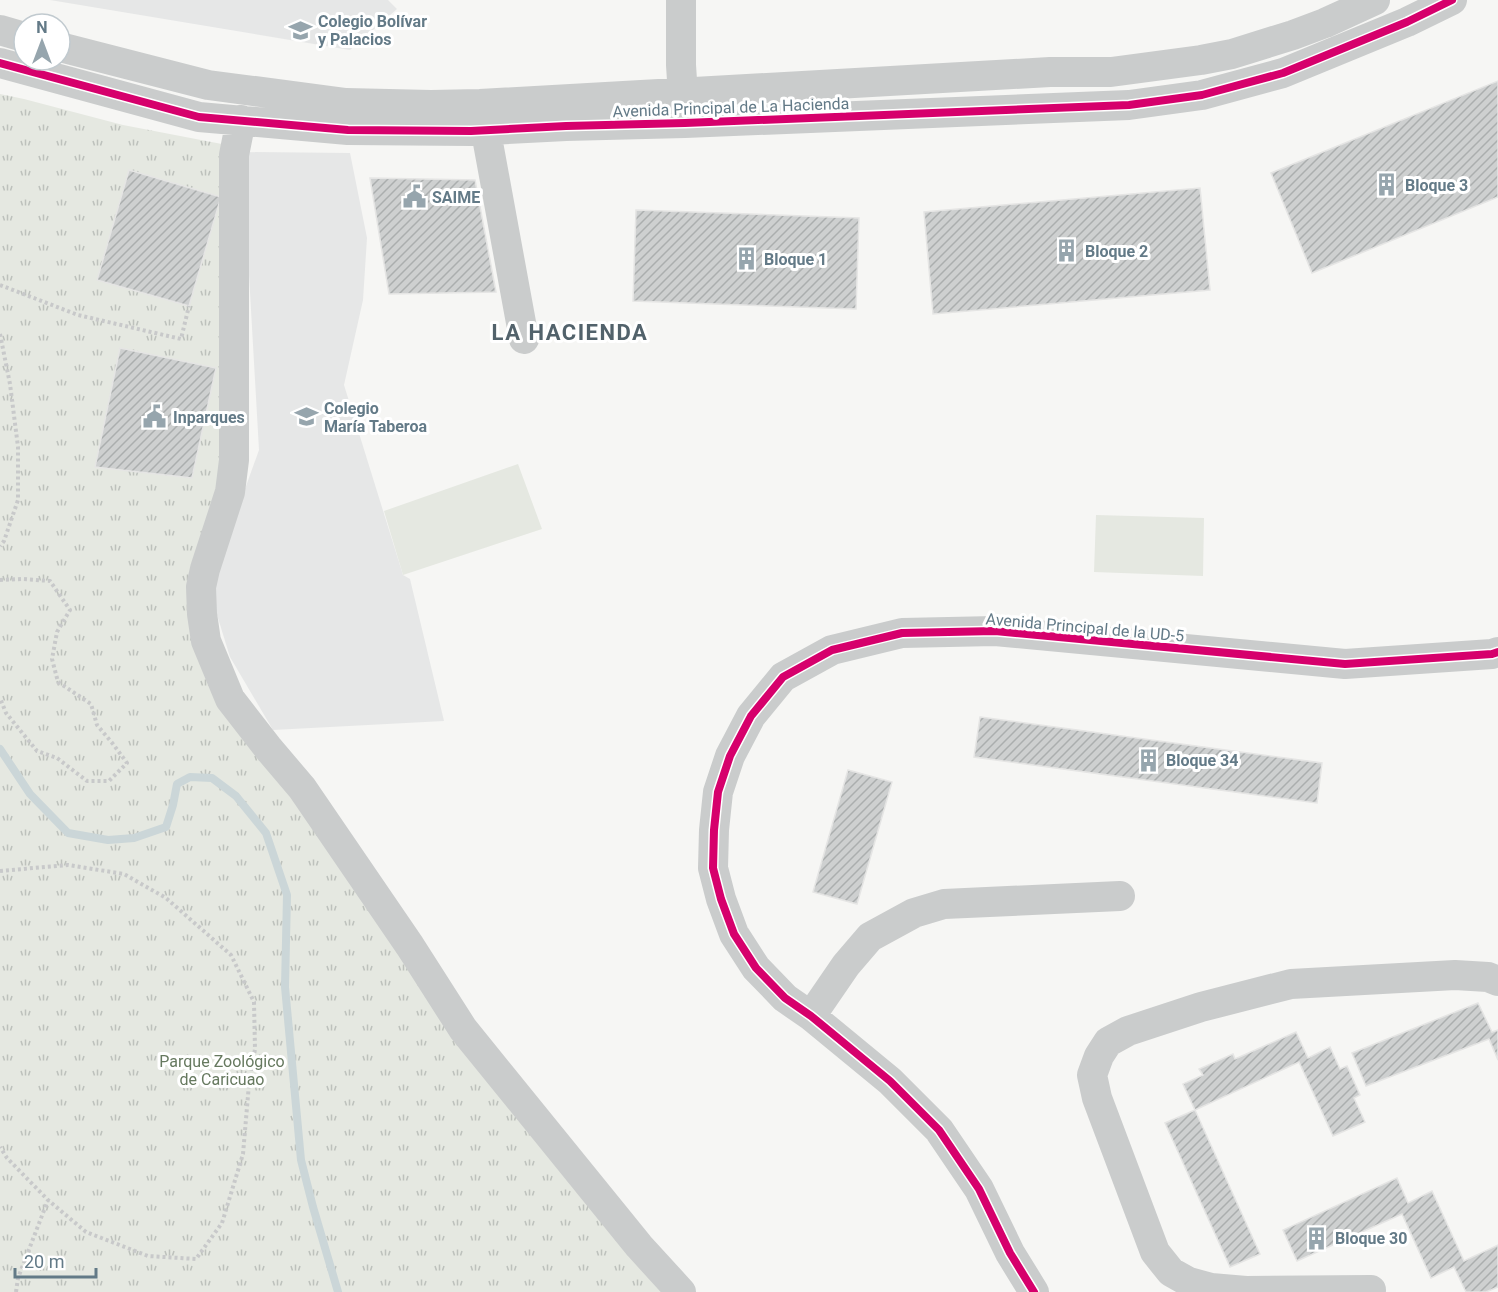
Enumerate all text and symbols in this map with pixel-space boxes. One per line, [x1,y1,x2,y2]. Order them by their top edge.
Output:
north arrow [12,12,72,72]
place label: Colegio Bolívar y Palacios [318,12,427,49]
school or university icon: Colegio Bolívar y Palacios [287,17,313,43]
text: N [36,18,48,37]
street label: Avenida Principal de La Hacienda [612,94,850,121]
building icon: Bloque 3 [1374,172,1400,198]
place label: Bloque 3 [1405,176,1468,195]
public building icon: SAIME [401,184,427,210]
place label: SAIME [432,188,480,207]
building icon: Bloque 2 [1054,238,1080,264]
place label: Bloque 2 [1085,242,1148,261]
building icon: Bloque 1 [733,246,759,272]
place label: Bloque 1 [764,250,827,269]
district label: LA HACIENDA [492,320,648,345]
place label: Colegio María Taberoa [324,399,428,436]
public building icon: Inparques [142,404,168,430]
school or university icon: Colegio María Taberoa [293,404,319,430]
place label: Inparques [173,408,245,427]
street label: Avenida Principal de la UD-5 [985,609,1185,646]
building icon: Bloque 34 [1135,747,1161,773]
place label: Bloque 34 [1166,751,1238,770]
park label: Parque Zoológico de Caricuao [159,1052,285,1089]
building icon: Bloque 30 [1304,1225,1330,1251]
place label: Bloque 30 [1335,1229,1407,1248]
scale bar [15,1241,96,1279]
text: 20 m [24,1251,64,1272]

